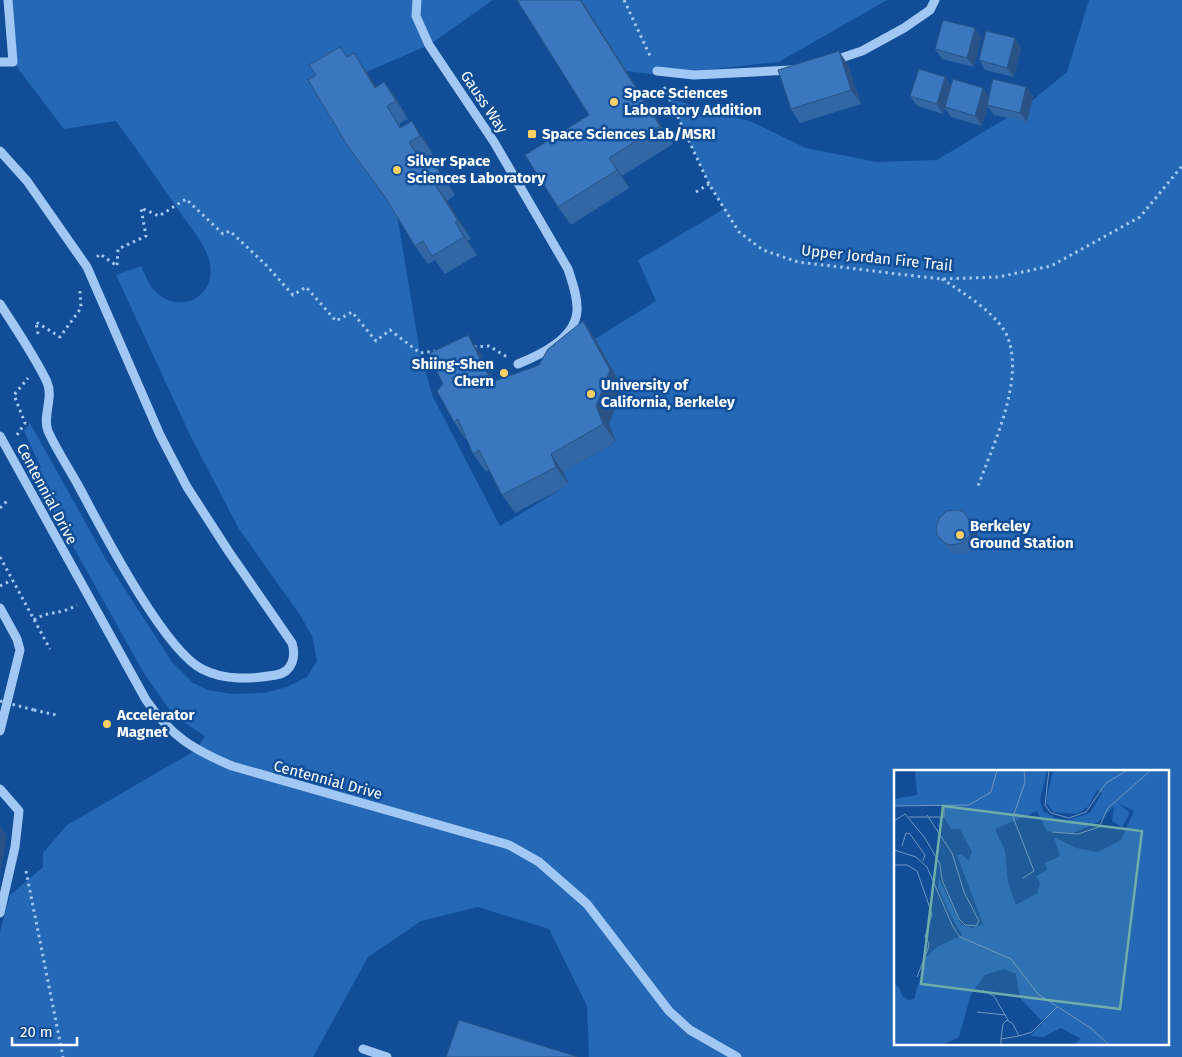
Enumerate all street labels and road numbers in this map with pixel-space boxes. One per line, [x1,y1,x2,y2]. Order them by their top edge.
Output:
street label: Gauss Way [457,67,512,137]
street label: Upper Jordan Fire Trail [800,241,954,275]
street label: Centennial Drive [13,440,81,548]
street label: Centennial Drive [272,757,384,803]

